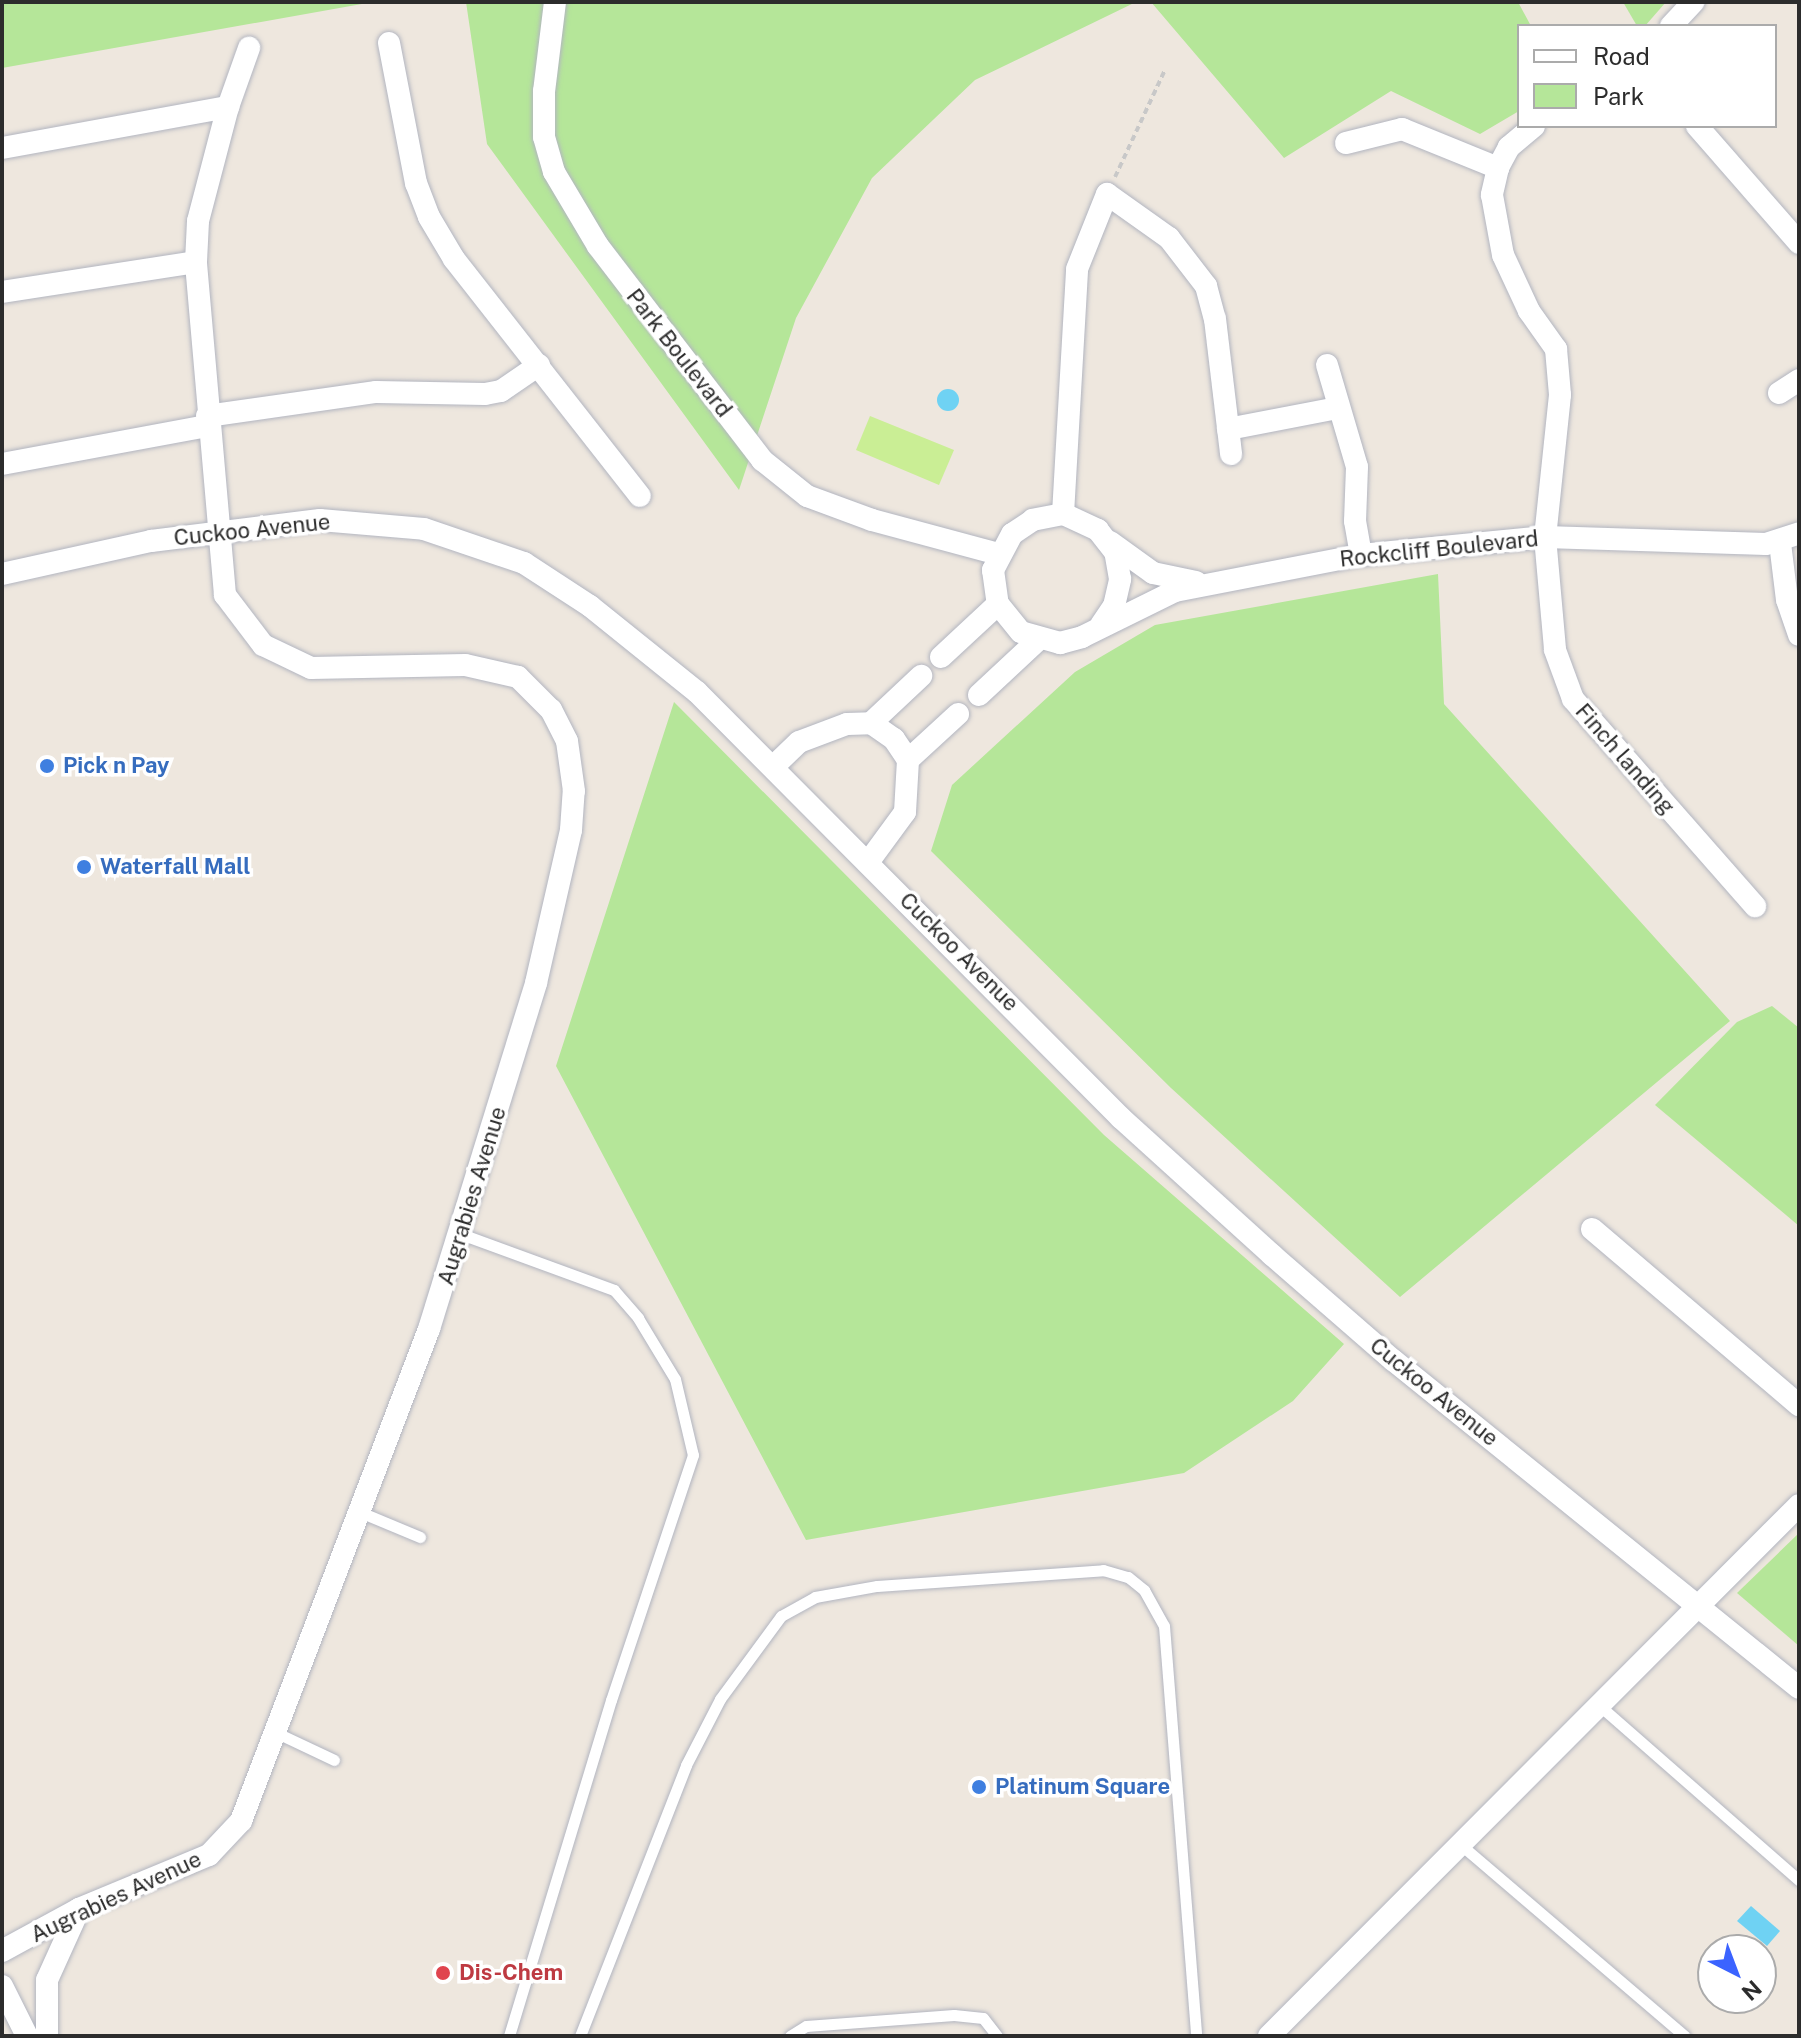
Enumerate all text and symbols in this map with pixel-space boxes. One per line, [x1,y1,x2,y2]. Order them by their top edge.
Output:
legend [1517,24,1777,128]
text: Road [1593,42,1650,70]
text: Park [1593,82,1644,110]
street label: Park Boulevard [621,284,737,422]
street label: Cuckoo Avenue [172,509,332,551]
street label: Rockcliff Boulevard [1338,525,1540,573]
street label: Finch landing [1570,698,1680,820]
place label: Pick n Pay [63,753,169,779]
marker: Pick n Pay [38,757,56,775]
place label: Waterfall Mall [100,854,250,880]
marker: Waterfall Mall [75,858,93,876]
street label: Cuckoo Avenue [894,887,1024,1017]
street label: Augrabies Avenue [432,1104,512,1288]
street label: Cuckoo Avenue [1365,1332,1503,1452]
place label: Platinum Square [995,1774,1170,1800]
marker: Platinum Square [970,1778,988,1796]
street label: Augrabies Avenue [26,1846,206,1948]
north arrow [1697,1934,1777,2014]
place label: Dis-Chem [459,1960,563,1986]
marker: Dis-Chem [434,1964,452,1982]
text: N [1737,1975,1767,2006]

